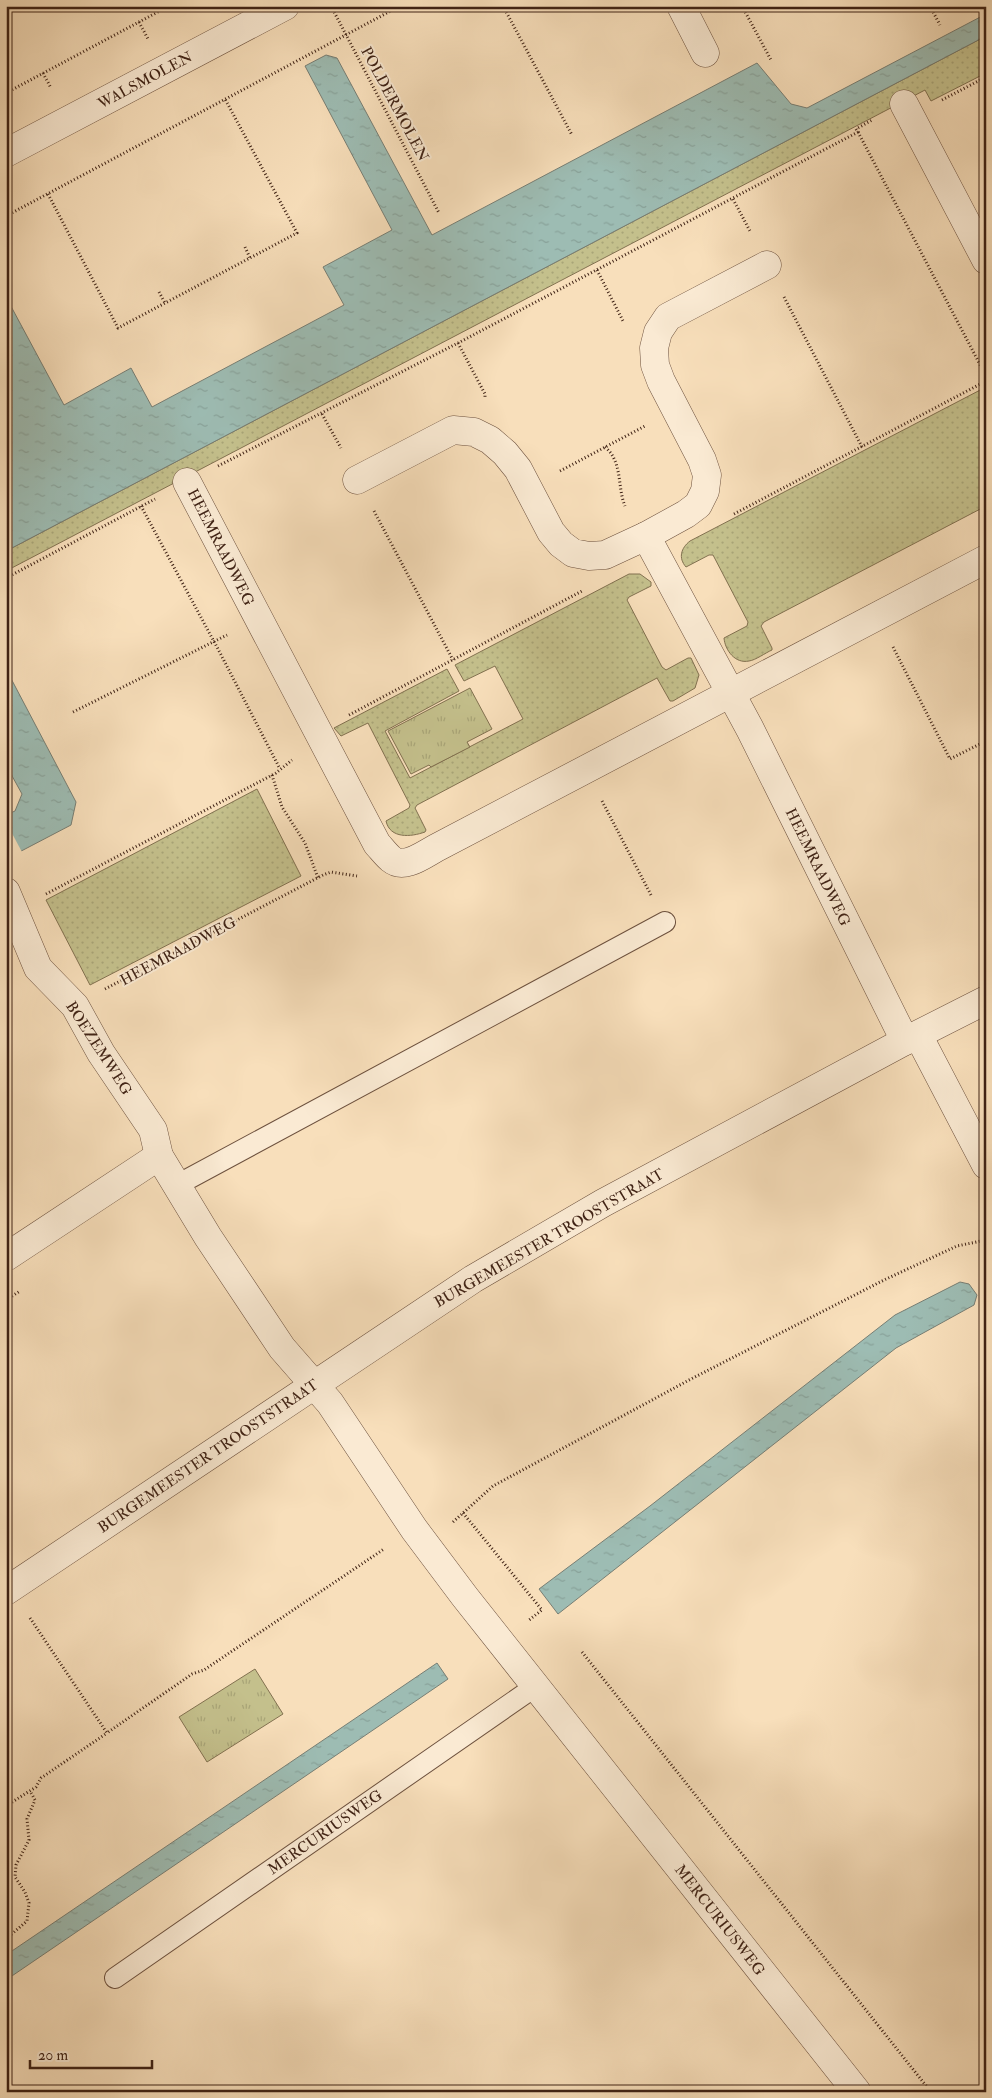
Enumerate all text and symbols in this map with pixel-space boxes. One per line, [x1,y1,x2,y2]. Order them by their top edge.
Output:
street label: POLDERMOLEN [356,44,433,165]
street label: WALSMOLEN [94,47,196,114]
street label: HEEMRAADWEG [183,486,258,609]
street label: HEEMRAADWEG [781,805,854,930]
street label: HEEMRAADWEG [117,913,240,990]
street label: BOEZEMWEG [61,998,136,1099]
street label: BURGEMEESTER TROOSTSTRAAT [431,1165,667,1312]
street label: BURGEMEESTER TROOSTSTRAAT [94,1375,322,1538]
street label: MERCURIUSWEG [264,1785,387,1879]
street label: MERCURIUSWEG [670,1861,769,1980]
scale bar [30,2038,152,2070]
text: 20 m [38,2046,68,2065]

